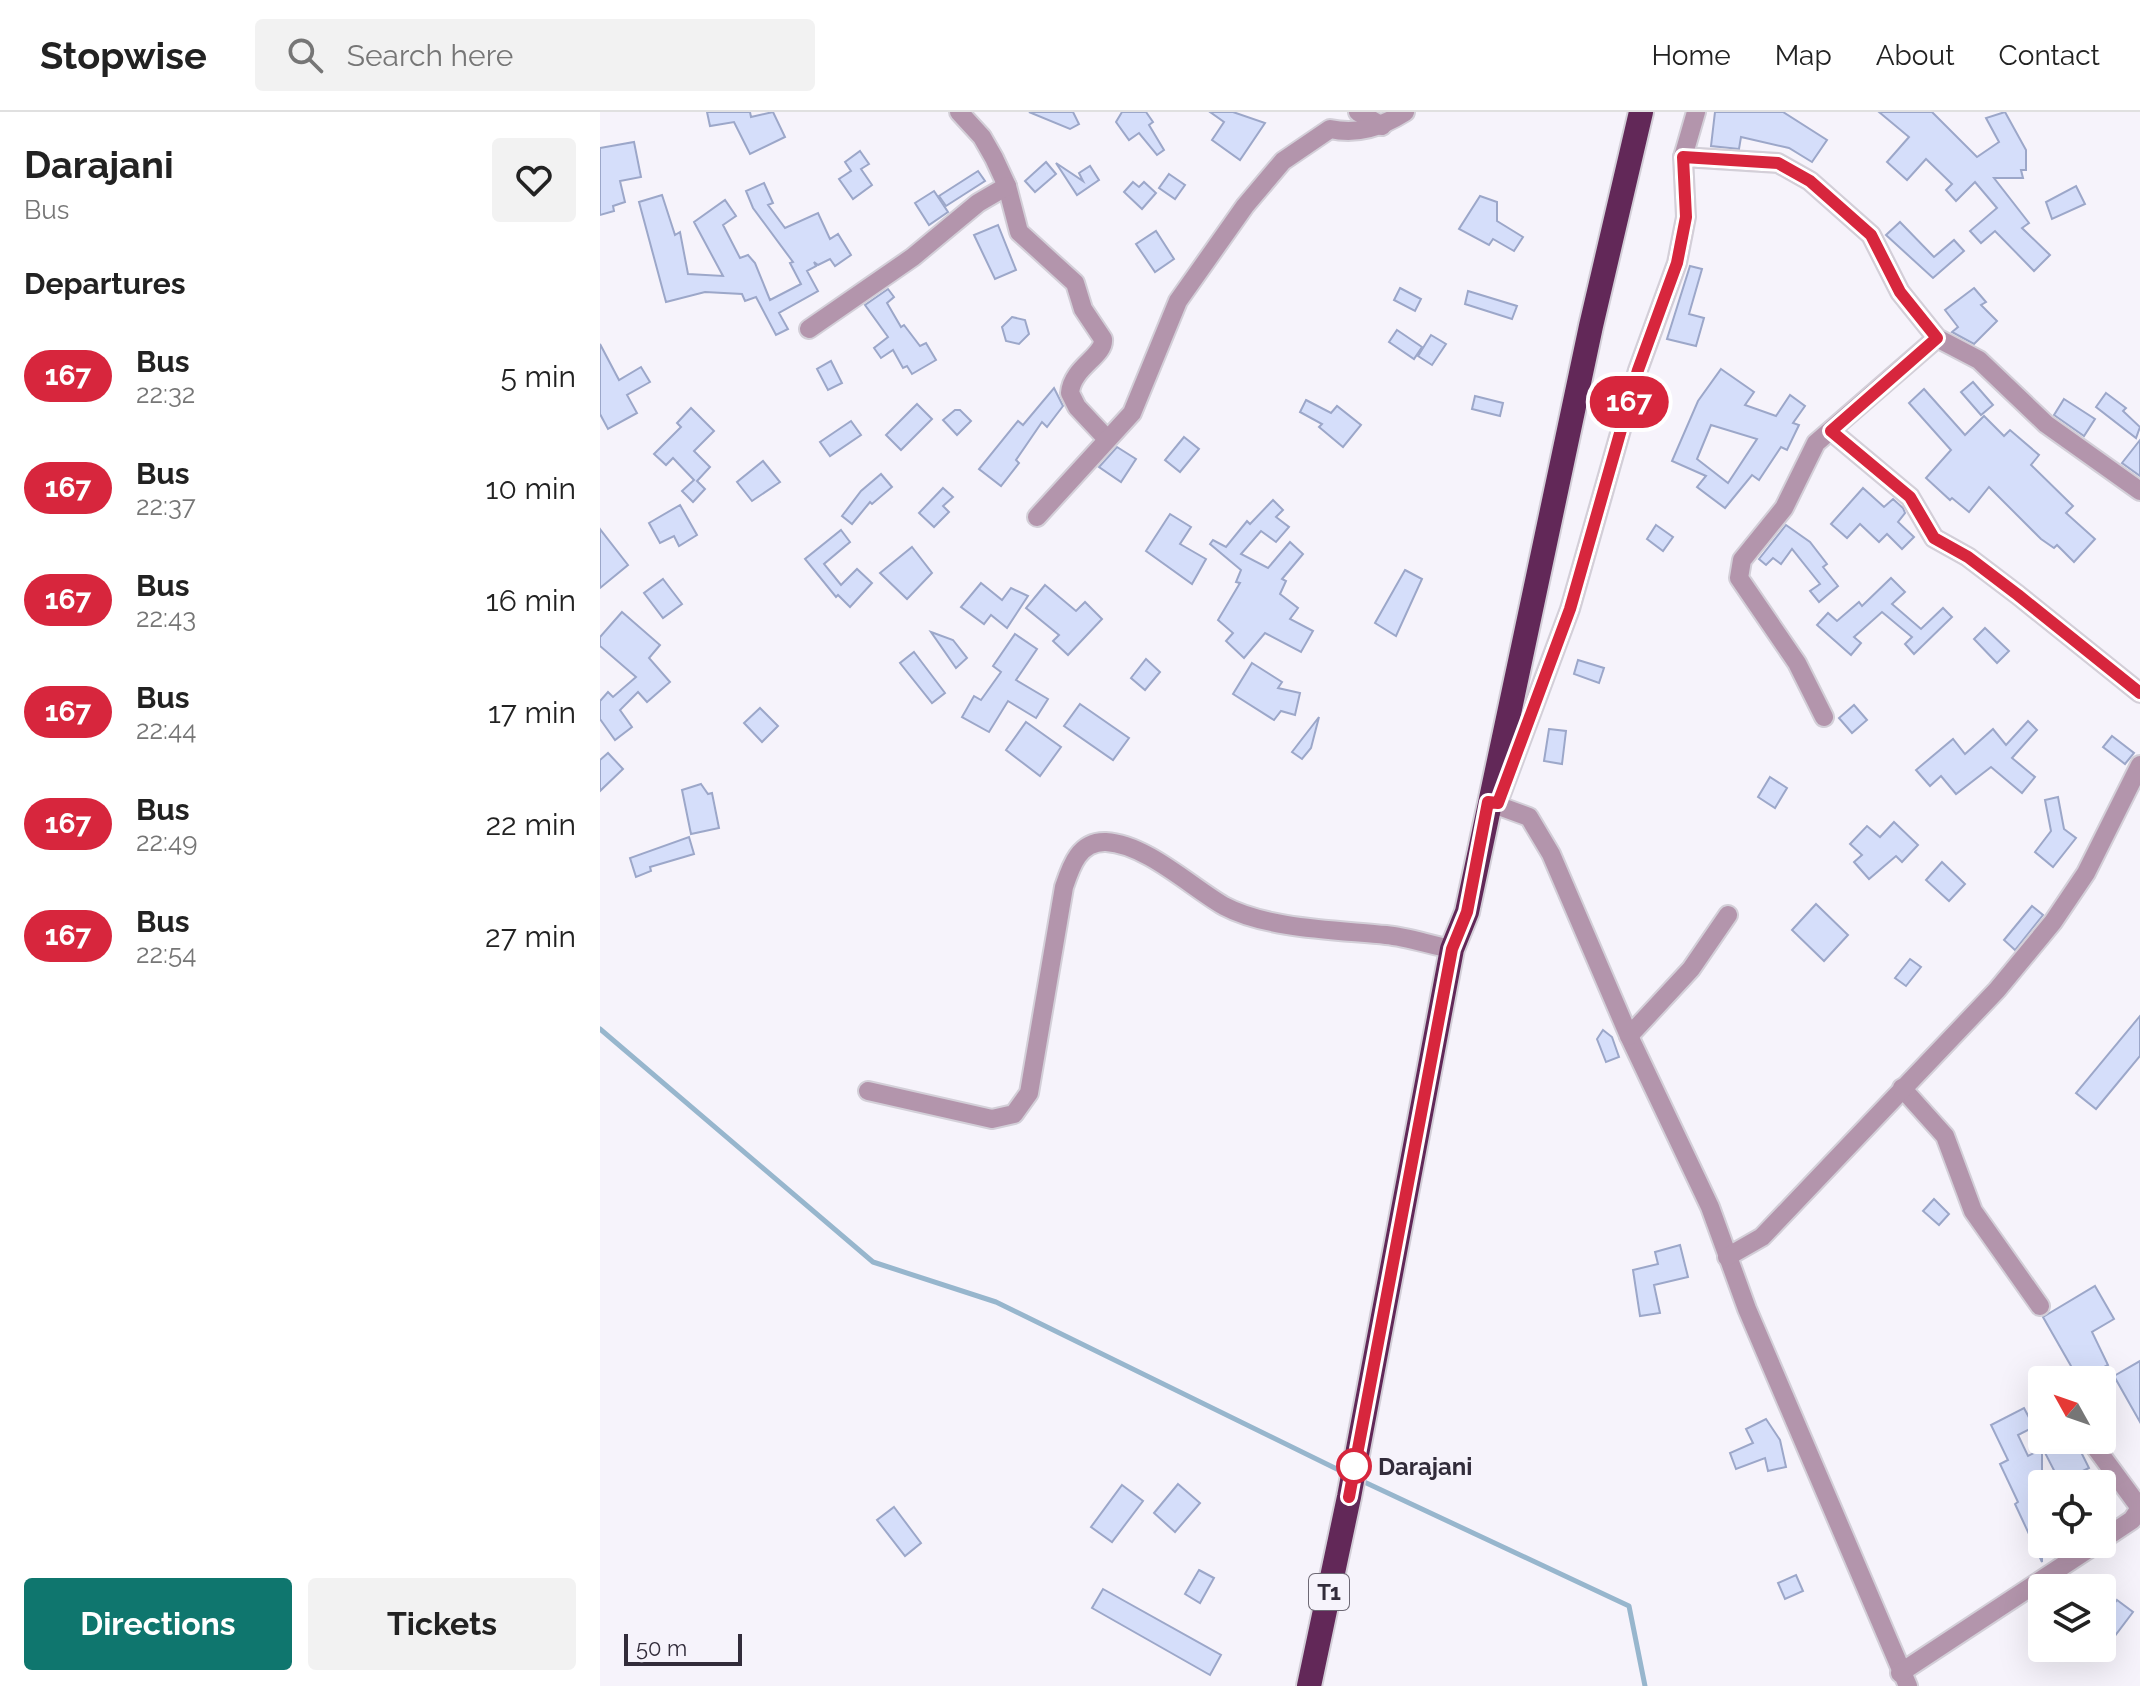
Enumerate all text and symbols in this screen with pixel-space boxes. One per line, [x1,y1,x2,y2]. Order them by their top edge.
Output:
search box [255,19,815,91]
text: Stopwise [40,33,207,78]
icon: search [283,33,327,77]
text: Search here [347,38,513,73]
text: Home [1651,39,1731,72]
text: Map [1775,39,1832,72]
text: About [1876,39,1955,72]
text: Contact [1999,39,2100,72]
button: heart [492,138,576,222]
text: Darajani [24,142,174,187]
text: Bus [24,195,69,225]
text: Departures [24,266,186,301]
text: Bus [136,344,190,379]
text: 167 [45,359,91,392]
text: 5 min [500,359,576,394]
line badge: 167 [1583,376,1675,428]
text: 22:32 [136,379,195,409]
text: 167 [1606,385,1652,418]
text: Bus [136,456,190,491]
text: 167 [45,471,91,504]
text: 10 min [486,471,576,506]
text: 22:37 [136,491,196,521]
text: Bus [136,568,190,603]
text: 167 [45,583,91,616]
text: 16 min [486,583,576,618]
text: 22:43 [136,603,196,633]
text: Bus [136,680,190,715]
text: 167 [45,695,91,728]
text: 17 min [488,695,576,730]
text: 22:44 [136,715,196,745]
text: Bus [136,792,190,827]
text: 167 [45,807,91,840]
text: 22 min [485,807,576,842]
text: 22:49 [136,827,197,857]
text: Bus [136,904,190,939]
text: 167 [45,919,91,952]
text: 27 min [485,919,576,954]
text: 22:54 [136,939,196,969]
north arrow [2028,1366,2116,1454]
map controls [2028,1366,2116,1662]
marker: Darajani [1337,1449,1371,1483]
place label: Darajani [1378,1452,1472,1481]
button: locate [2028,1470,2116,1558]
road number: T1 [1309,1574,1349,1610]
button: layers [2028,1574,2116,1662]
button: Directions [24,1578,292,1670]
button: Tickets [308,1578,576,1670]
scale bar [624,1630,742,1666]
text: 50 m [636,1635,687,1661]

